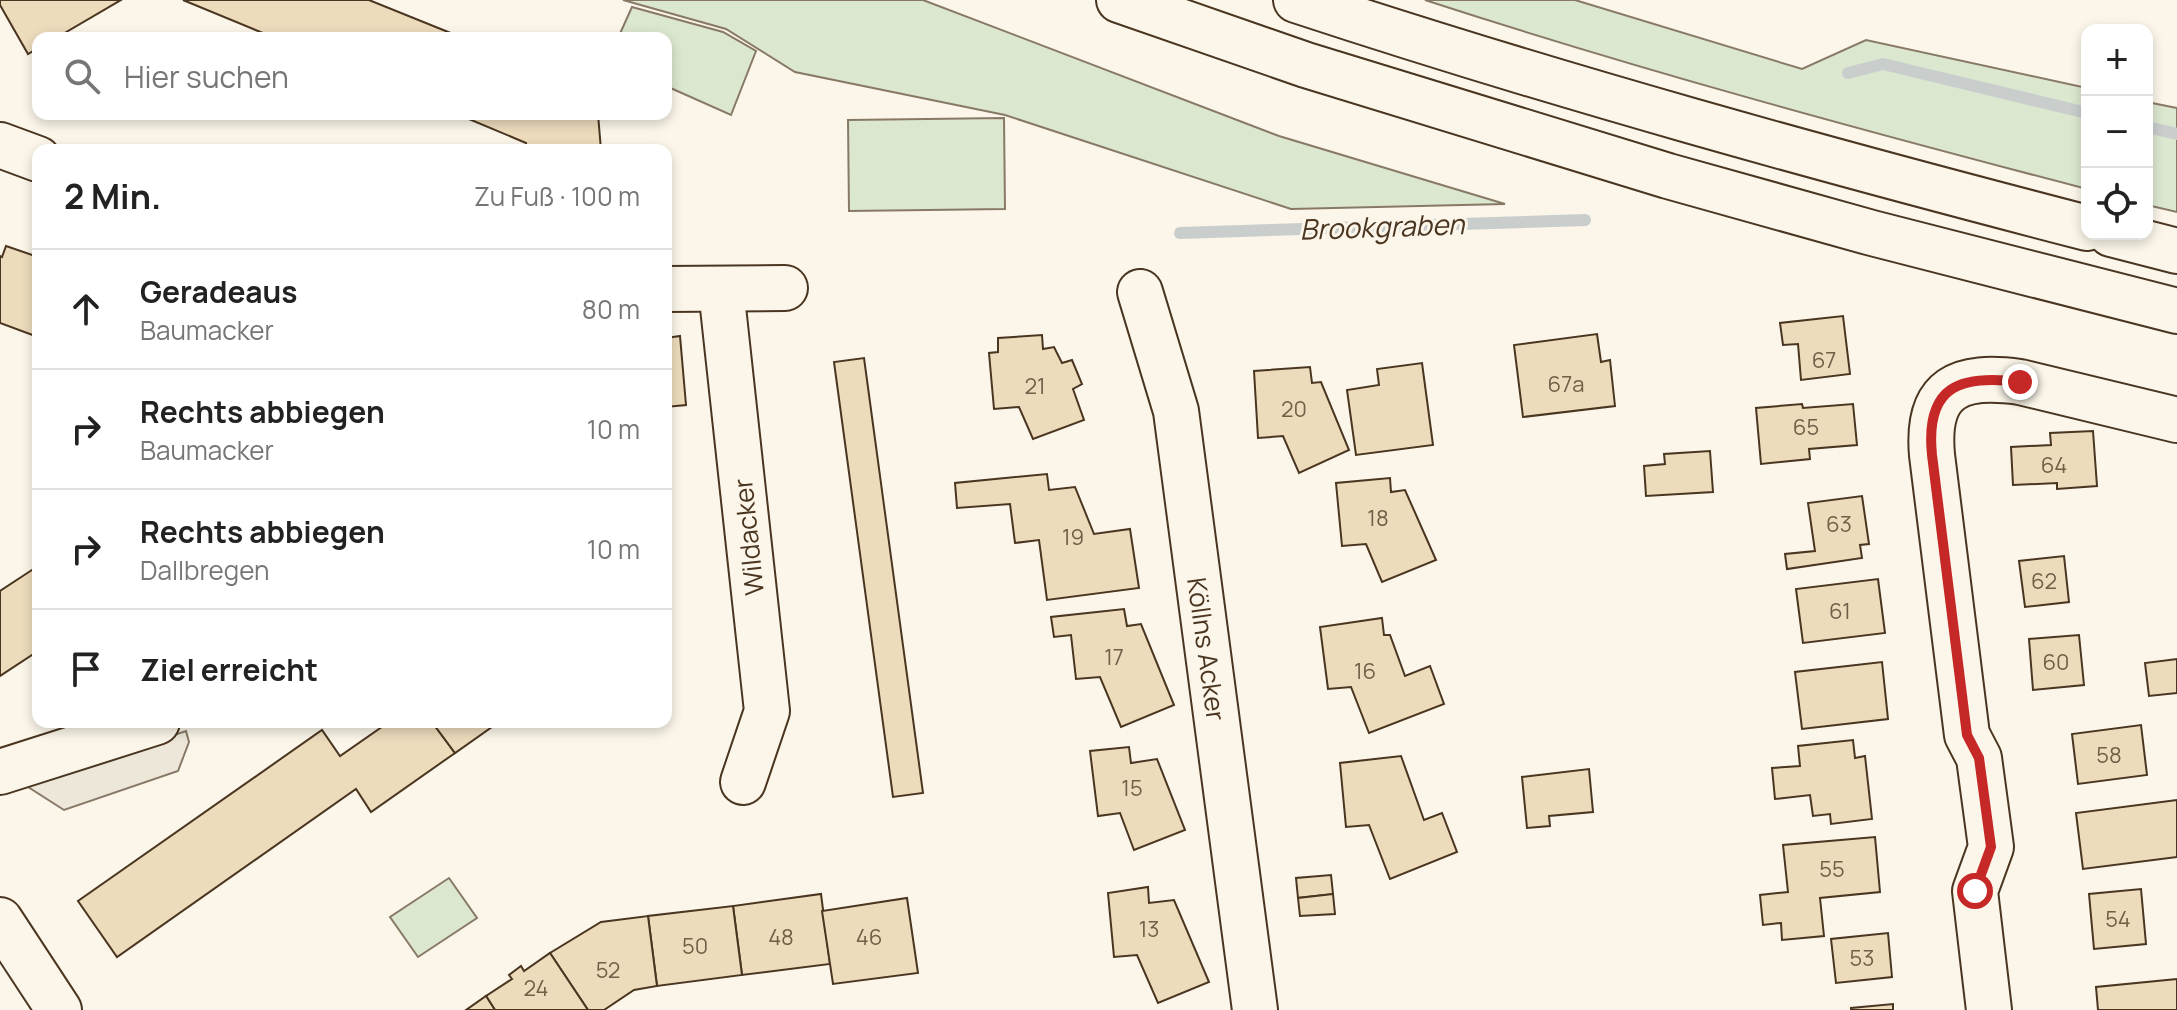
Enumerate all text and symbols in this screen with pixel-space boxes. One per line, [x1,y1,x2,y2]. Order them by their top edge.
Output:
map controls [2081,24,2153,240]
button: + [2081,24,2153,96]
search box [32,32,672,120]
icon: search [60,54,104,98]
text: Hier suchen [124,56,289,97]
button: − [2081,96,2153,168]
button: locate [2081,168,2153,240]
text: 2 Min. [64,173,161,219]
text: Zu Fuß · 100 m [474,178,640,214]
water label: Brookgraben [1299,204,1466,248]
text: Geradeaus [140,271,297,312]
icon: ahead [64,287,108,331]
text: 80 m [582,291,640,327]
text: Baumacker [140,312,274,348]
house number: 67 [1812,345,1836,375]
route end [2002,364,2038,400]
house number: 67a [1548,369,1584,399]
house number: 21 [1024,371,1046,401]
text: Rechts abbiegen [140,391,385,432]
house number: 20 [1281,394,1307,424]
icon: right [64,407,108,451]
text: 10 m [587,411,640,447]
house number: 65 [1793,412,1819,442]
text: Baumacker [140,432,274,468]
house number: 64 [2041,450,2067,480]
street label: Wildacker [724,477,772,597]
house number: 18 [1367,503,1389,533]
house number: 63 [1826,509,1852,539]
text: Rechts abbiegen [140,511,385,552]
house number: 19 [1062,522,1084,552]
icon: right [64,527,108,571]
text: 10 m [587,531,640,567]
text: Dallbregen [140,552,269,588]
house number: 62 [2031,566,2057,596]
street label: Köllns Acker [1179,575,1235,723]
house number: 61 [1829,596,1851,626]
house number: 17 [1104,642,1124,672]
icon: arrive [64,647,108,691]
house number: 60 [2042,647,2070,677]
text: Ziel erreicht [140,649,318,690]
house number: 16 [1354,656,1376,686]
house number: 58 [2096,740,2122,770]
house number: 15 [1121,773,1143,803]
house number: 55 [1819,854,1845,884]
route start [1957,873,1993,909]
house number: 54 [2105,904,2131,934]
house number: 13 [1139,914,1159,944]
house number: 48 [768,922,794,952]
house number: 46 [856,922,882,952]
house number: 50 [682,931,708,961]
house number: 53 [1850,943,1874,973]
house number: 52 [596,955,620,985]
house number: 24 [523,973,549,1003]

